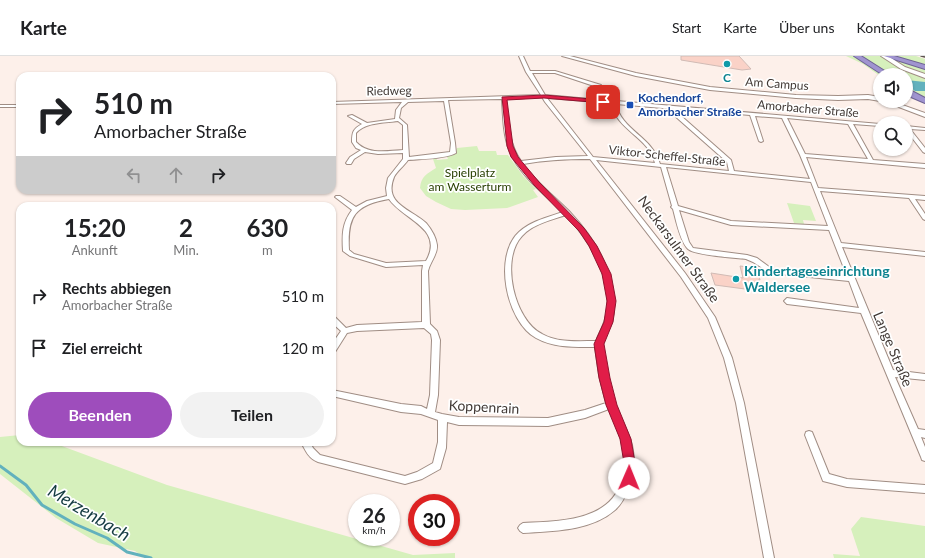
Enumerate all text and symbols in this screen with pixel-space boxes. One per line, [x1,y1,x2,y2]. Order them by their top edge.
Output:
text: Karte [20,16,67,39]
text: Start [672,19,701,36]
text: Karte [723,19,757,36]
text: Über uns [779,19,834,36]
text: Kontakt [856,19,905,36]
marker: C [722,59,732,69]
map controls [873,68,913,156]
button: sound [873,68,913,108]
place label: C [723,70,731,85]
street label: Am Campus [745,74,809,93]
street label: Riedweg [366,83,412,98]
pin [586,85,620,119]
text: 510 m [94,86,173,120]
icon: right [28,88,80,140]
place label: Kochendorf, Amorbacher Straße [637,90,742,119]
icon: arrive [592,91,614,113]
street label: Amorbacher Straße [757,97,859,120]
marker: Kochendorf, Amorbacher Straße [625,100,635,110]
button: search [873,116,913,156]
text: Amorbacher Straße [94,120,247,142]
street label: Viktor-Scheffel-Straße [608,142,726,169]
icon: left [123,164,145,186]
icon: ahead [165,164,187,186]
icon: right [207,164,229,186]
park label: Spielplatz am Wasserturm [429,165,512,194]
street label: Neckarsulmer Straße [635,192,724,305]
text: 15:20 [64,213,126,242]
text: 2 [179,213,193,242]
text: 630 [247,213,288,242]
text: Ankunft [72,242,118,258]
text: Min. [173,242,199,258]
text: m [262,242,273,258]
place label: Kindertageseinrichtung Waldersee [744,262,890,295]
marker: Kindertageseinrichtung Waldersee [731,274,741,284]
text: Rechts abbiegen [62,279,171,297]
icon: right [28,285,50,307]
text: 510 m [282,287,324,305]
text: Amorbacher Straße [62,297,172,313]
street label: Lange Straße [870,309,917,389]
icon: arrive [28,337,50,359]
text: Ziel erreicht [62,339,142,357]
text: 120 m [282,339,324,357]
button: Beenden [28,392,172,438]
button: Teilen [180,392,324,438]
street label: Koppenrain [448,396,520,417]
position arrow [608,457,650,499]
water label: Merzenbach [44,479,135,545]
speed limit sign: 30 [408,494,460,546]
text: 26 [362,503,386,527]
text: km/h [362,524,386,536]

